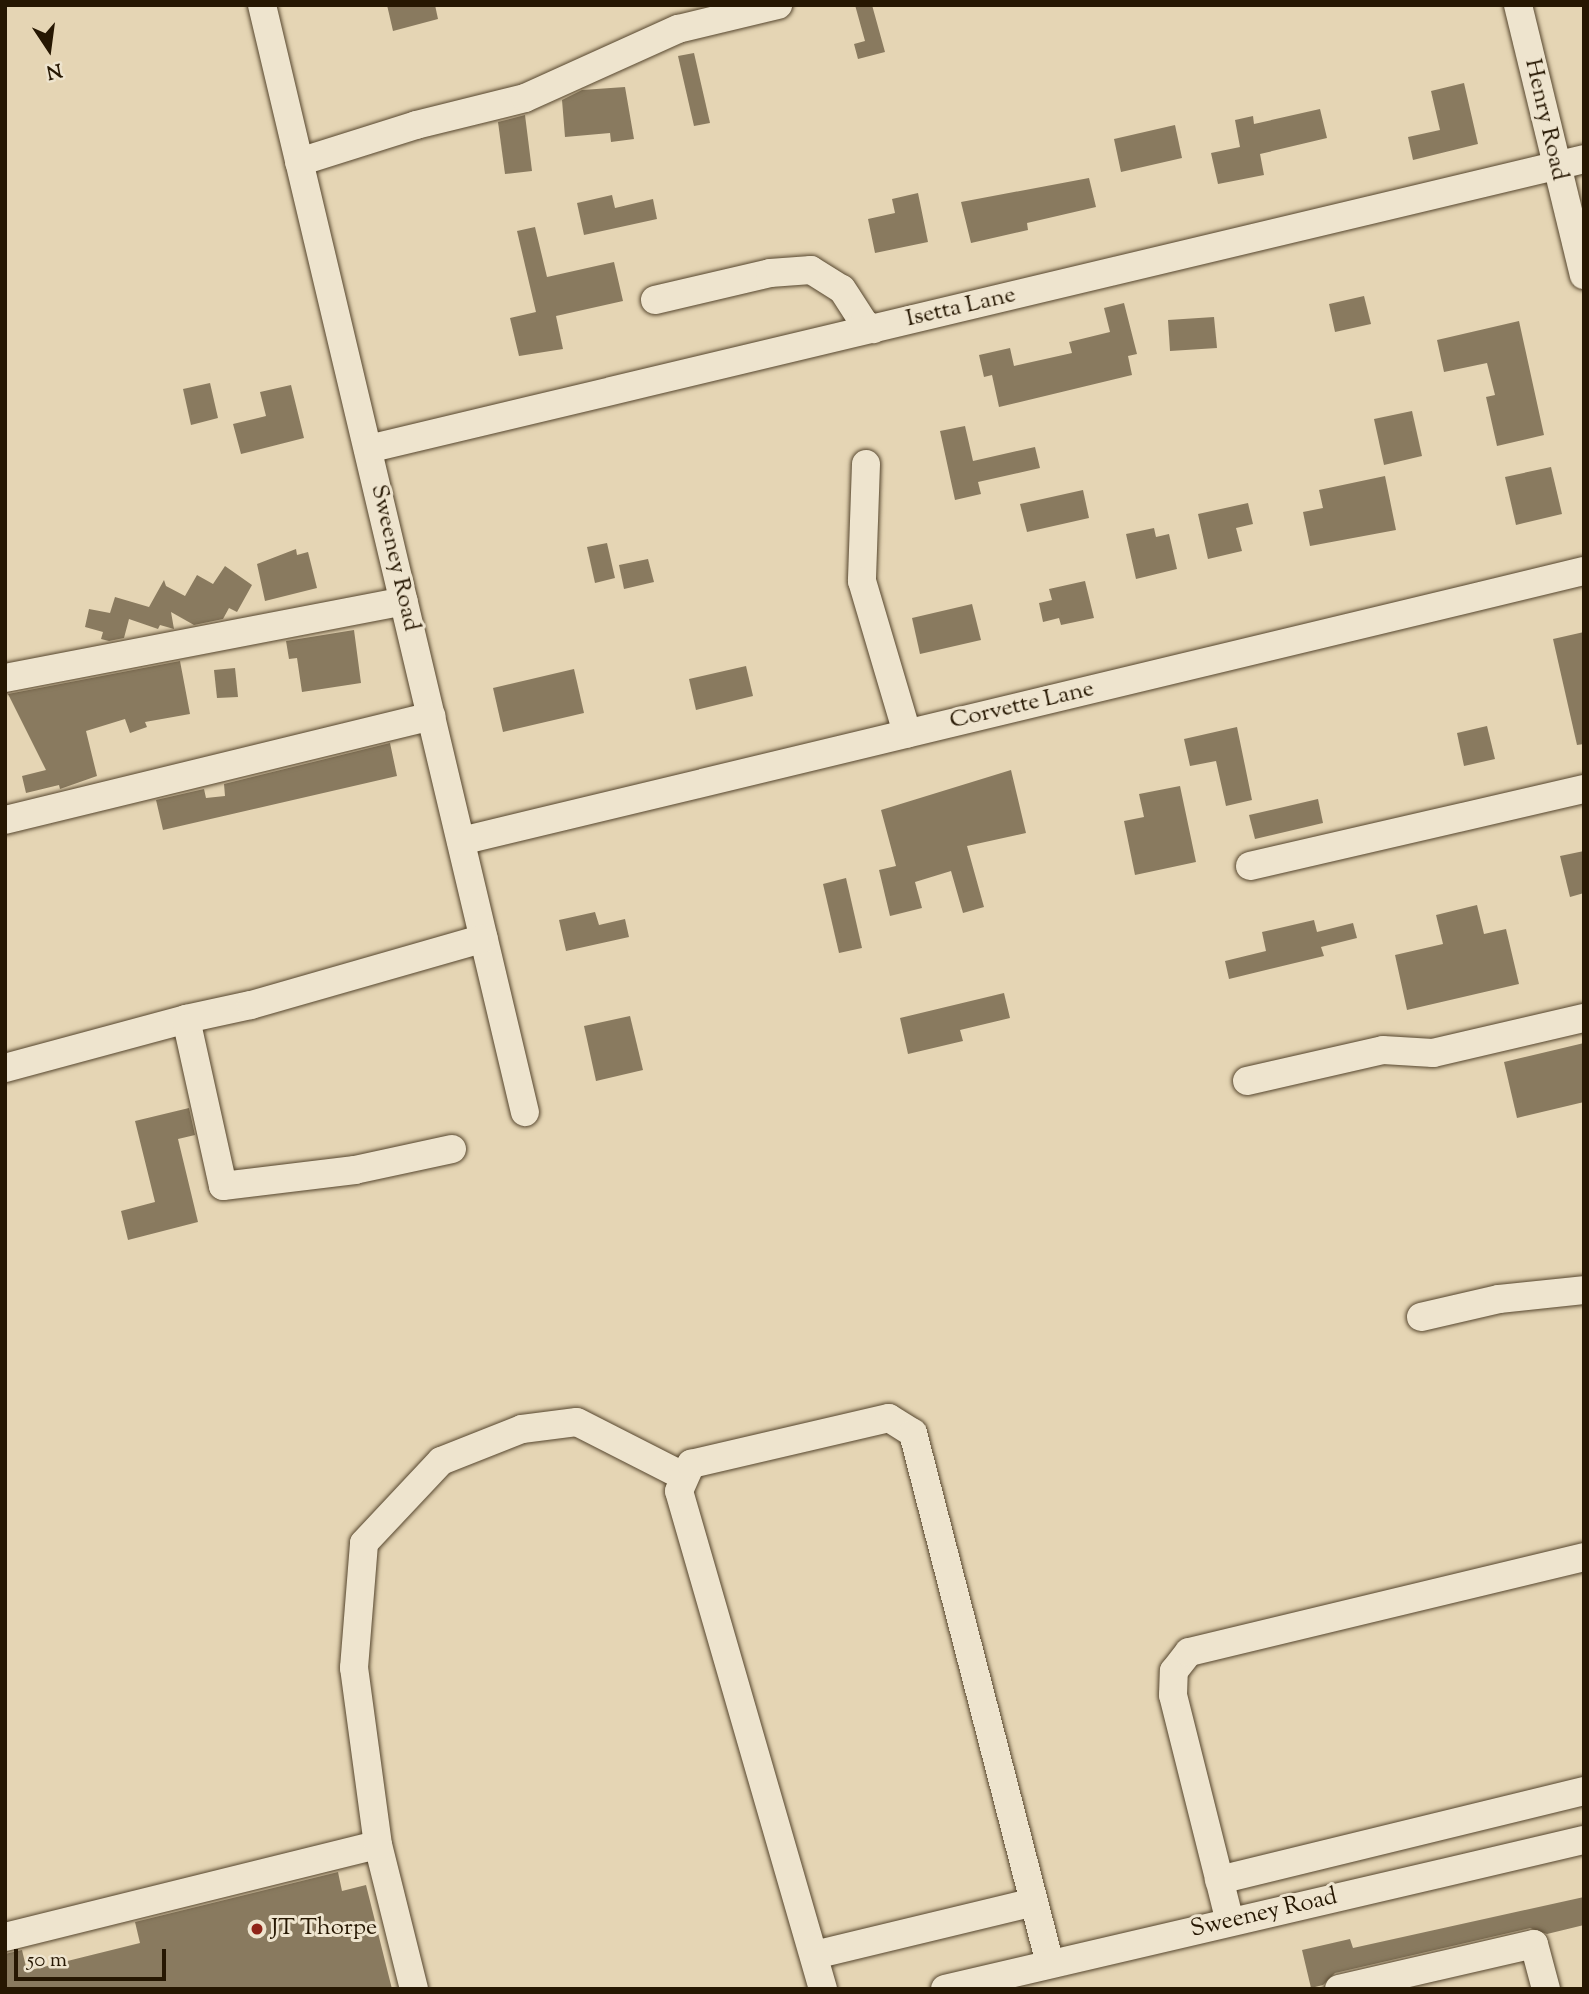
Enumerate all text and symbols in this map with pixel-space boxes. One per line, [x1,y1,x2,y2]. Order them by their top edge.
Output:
north arrow [14,14,84,84]
text: N [43,55,64,85]
street label: Henry Road [1517,56,1573,184]
street label: Isetta Lane [903,281,1019,335]
street label: Sweeney Road [363,482,425,634]
street label: Corvette Lane [947,675,1097,737]
street label: Sweeney Road [1188,1883,1340,1945]
place label: JT Thorpe [271,1915,377,1943]
marker: JT Thorpe [249,1921,265,1937]
scale bar [18,1934,170,1978]
text: 50 m [27,1946,67,1976]

